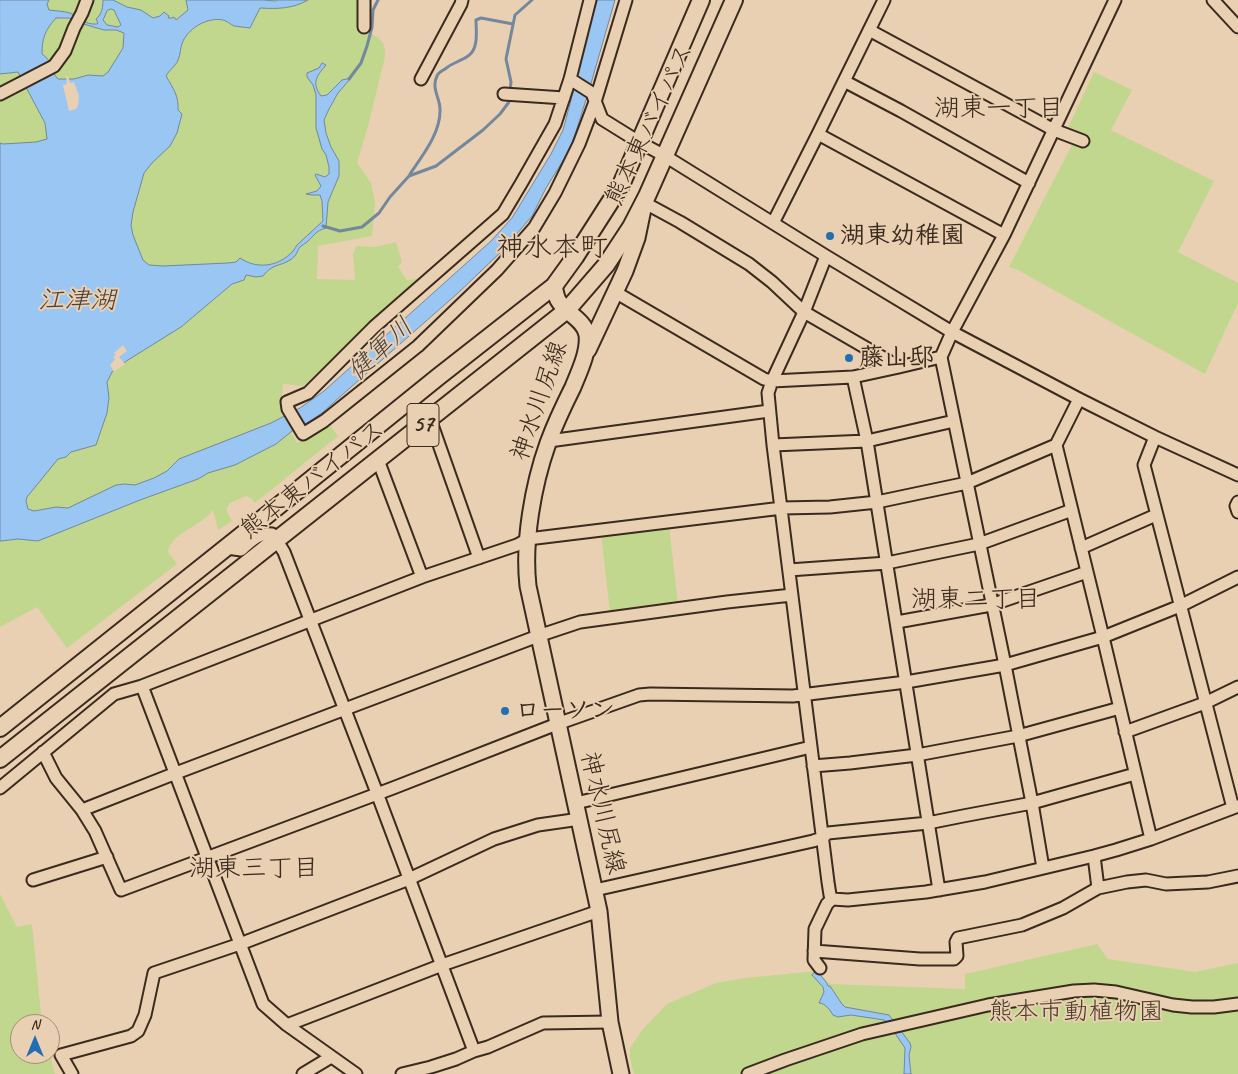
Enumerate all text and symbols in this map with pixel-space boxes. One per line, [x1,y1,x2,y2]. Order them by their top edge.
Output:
street label: 熊本東バイパス [599,39,701,211]
district label: 湖東一丁目 [934,93,1064,125]
place label: 湖東幼稚園 [840,221,965,251]
marker: 湖東幼稚園 [824,230,836,242]
district label: 神水本町 [496,232,608,266]
water label: 江津湖 [38,285,116,317]
water label: 健軍川 [342,312,420,388]
street label: 神水川尻線 [505,337,575,465]
place label: 藤山邸 [859,343,934,373]
marker: 藤山邸 [843,352,855,364]
road number: 57 [407,404,439,446]
street label: 熊本東バイパス [235,414,391,546]
district label: 湖東二丁目 [911,584,1041,616]
place label: ローソン [515,696,615,726]
marker: ローソン [499,705,511,717]
street label: 神水川尻線 [573,749,631,877]
district label: 湖東三丁目 [189,853,319,885]
park label: 熊本市動植物園 [989,997,1163,1027]
north arrow [10,1014,60,1064]
text: N [31,1016,39,1033]

